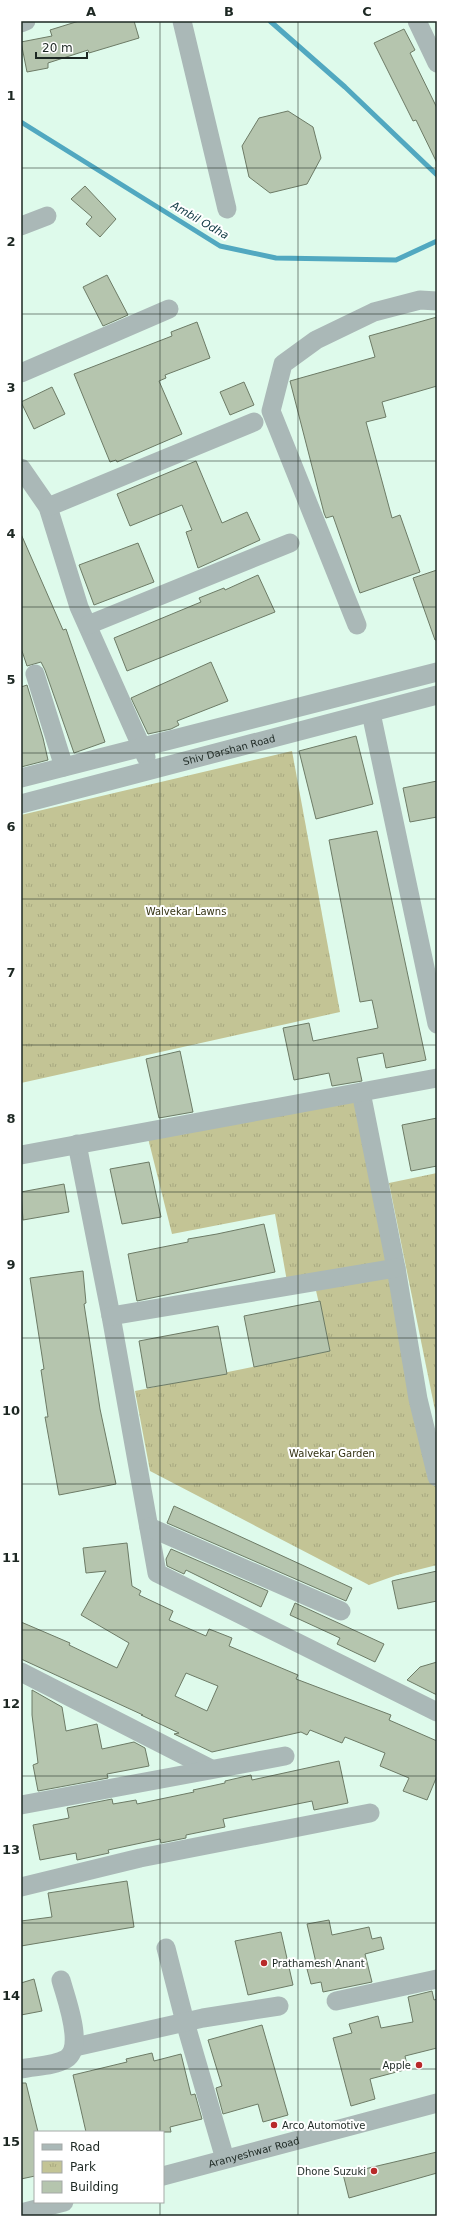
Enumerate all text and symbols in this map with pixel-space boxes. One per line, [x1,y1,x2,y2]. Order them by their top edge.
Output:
text: A [86,4,96,19]
text: B [224,4,234,19]
text: C [362,4,372,19]
scale bar [36,34,87,60]
text: 20 m [42,41,73,55]
text: 1 [6,88,16,103]
water label: Ambil Odha [168,198,231,242]
text: 2 [6,234,16,249]
text: 3 [6,380,16,395]
text: 4 [6,526,16,541]
text: 5 [6,672,16,687]
street label: Shiv Darshan Road [182,733,276,767]
text: 6 [6,819,16,834]
park label: Walvekar Lawns [146,906,226,917]
text: 7 [6,965,16,980]
text: 8 [6,1111,16,1126]
text: 9 [6,1257,16,1272]
text: 10 [2,1403,20,1418]
park label: Walvekar Garden [289,1448,375,1459]
text: 11 [2,1550,20,1565]
text: 12 [2,1696,20,1711]
text: 13 [2,1842,20,1857]
marker: Prathamesh Anant [259,1958,269,1968]
place label: Prathamesh Anant [272,1958,365,1969]
text: 14 [2,1988,20,2003]
place label: Apple [383,2060,411,2071]
marker: Apple [414,2060,424,2070]
marker: Arco Automotive [269,2120,279,2130]
place label: Arco Automotive [282,2120,365,2131]
legend [34,2131,164,2203]
text: 15 [2,2134,20,2149]
street label: Aranyeshwar Road [207,2135,301,2170]
text: Road [70,2140,100,2154]
text: Park [70,2160,96,2174]
place label: Dhone Suzuki [297,2166,366,2177]
marker: Dhone Suzuki [369,2166,379,2176]
text: Building [70,2180,119,2194]

